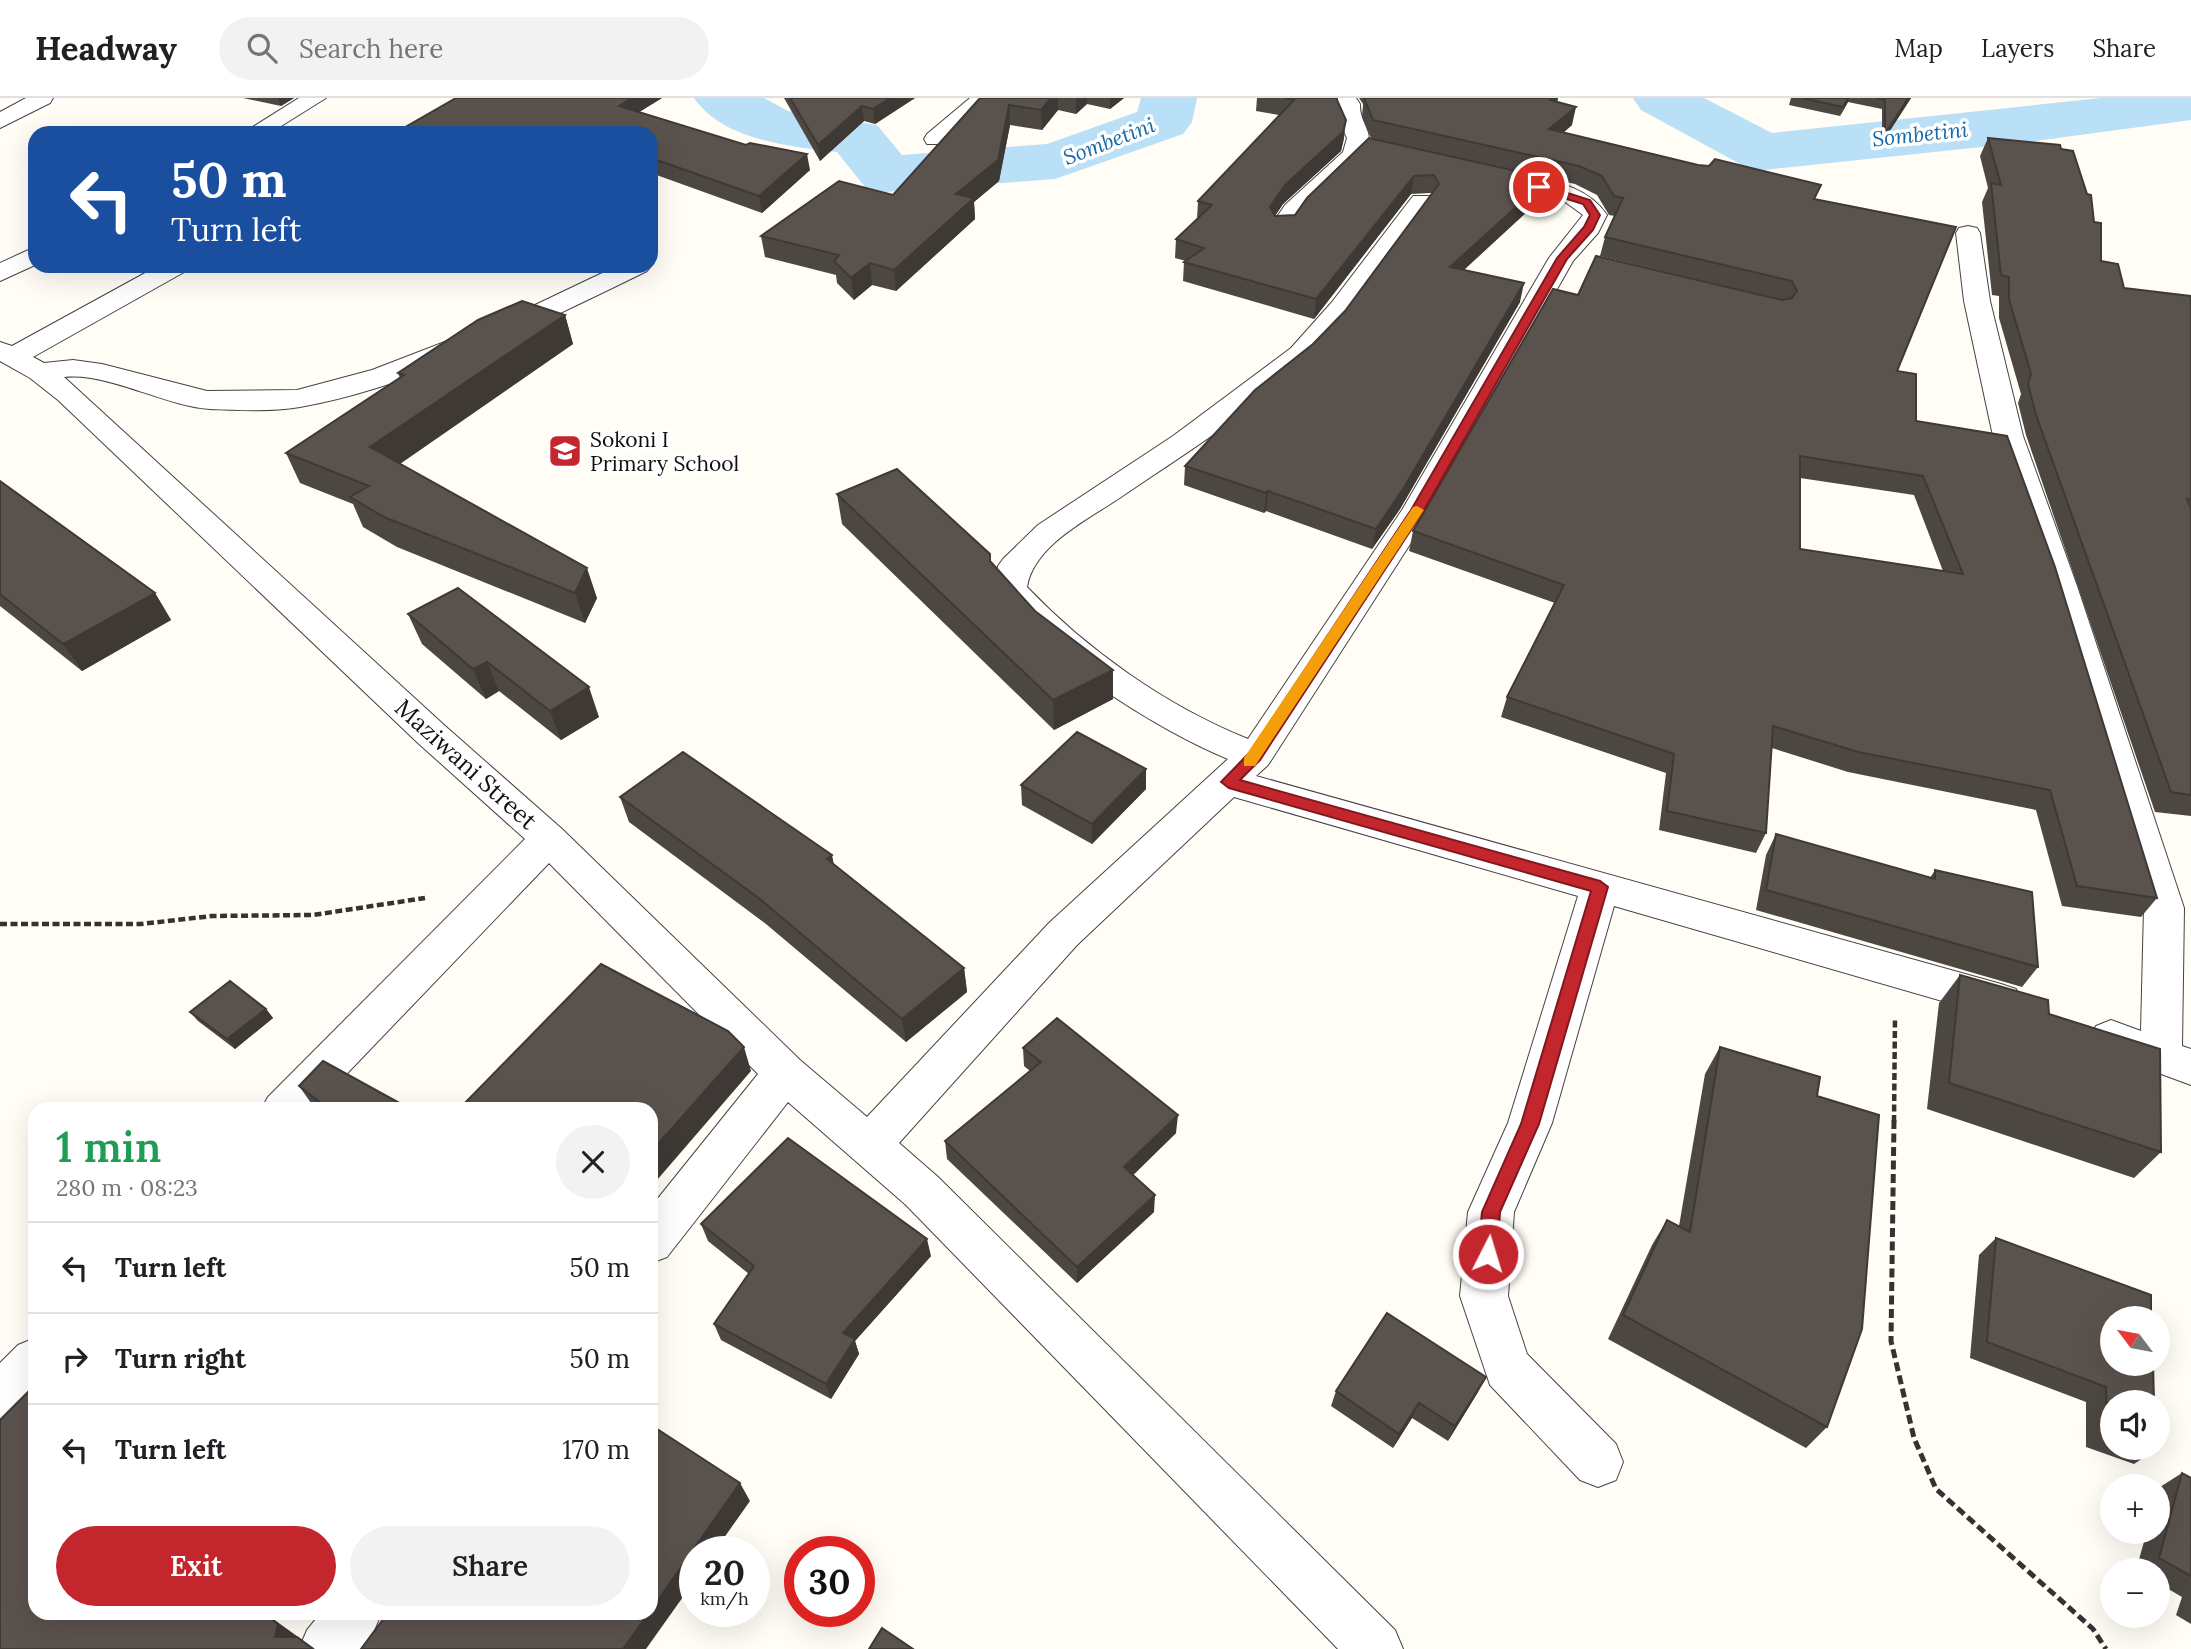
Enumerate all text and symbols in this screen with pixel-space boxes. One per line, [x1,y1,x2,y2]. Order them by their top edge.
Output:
search box [219,17,709,80]
text: Headway [35,27,177,69]
icon: search [243,29,281,67]
text: Search here [299,32,443,65]
text: Map [1894,33,1943,64]
text: Layers [1981,33,2054,64]
text: Share [2092,33,2156,64]
water label: Sombetini [1059,111,1159,171]
water label: Sombetini [1871,116,1969,152]
text: 50 m [171,148,287,210]
icon: left [56,154,147,245]
pin [1509,157,1569,217]
icon: arrive [1520,168,1558,206]
text: Turn left [171,209,301,250]
place label: Sokoni I Primary School [590,426,739,477]
school or university icon: Sokoni I Primary School [546,432,584,470]
street label: Maziwani Street [389,692,544,836]
text: 1 min [56,1120,161,1174]
button: close [556,1125,630,1199]
text: 280 m · 08:23 [56,1173,198,1202]
position arrow [1451,1217,1525,1291]
icon: left [56,1249,94,1287]
text: Turn left [115,1251,226,1284]
text: 50 m [570,1251,630,1284]
north arrow [2100,1306,2170,1376]
map controls [2100,1306,2170,1628]
icon: right [56,1340,94,1378]
text: Turn right [115,1342,246,1375]
text: 50 m [570,1342,630,1375]
button: sound [2100,1390,2170,1460]
icon: left [56,1431,94,1469]
text: Turn left [115,1433,226,1466]
text: 170 m [562,1433,630,1466]
button: + [2100,1474,2170,1544]
button: Exit [56,1526,336,1606]
button: Share [350,1526,630,1606]
speed limit sign: 30 [784,1536,875,1627]
text: 20 [704,1550,745,1595]
button: − [2100,1558,2170,1628]
text: km/h [700,1587,749,1610]

